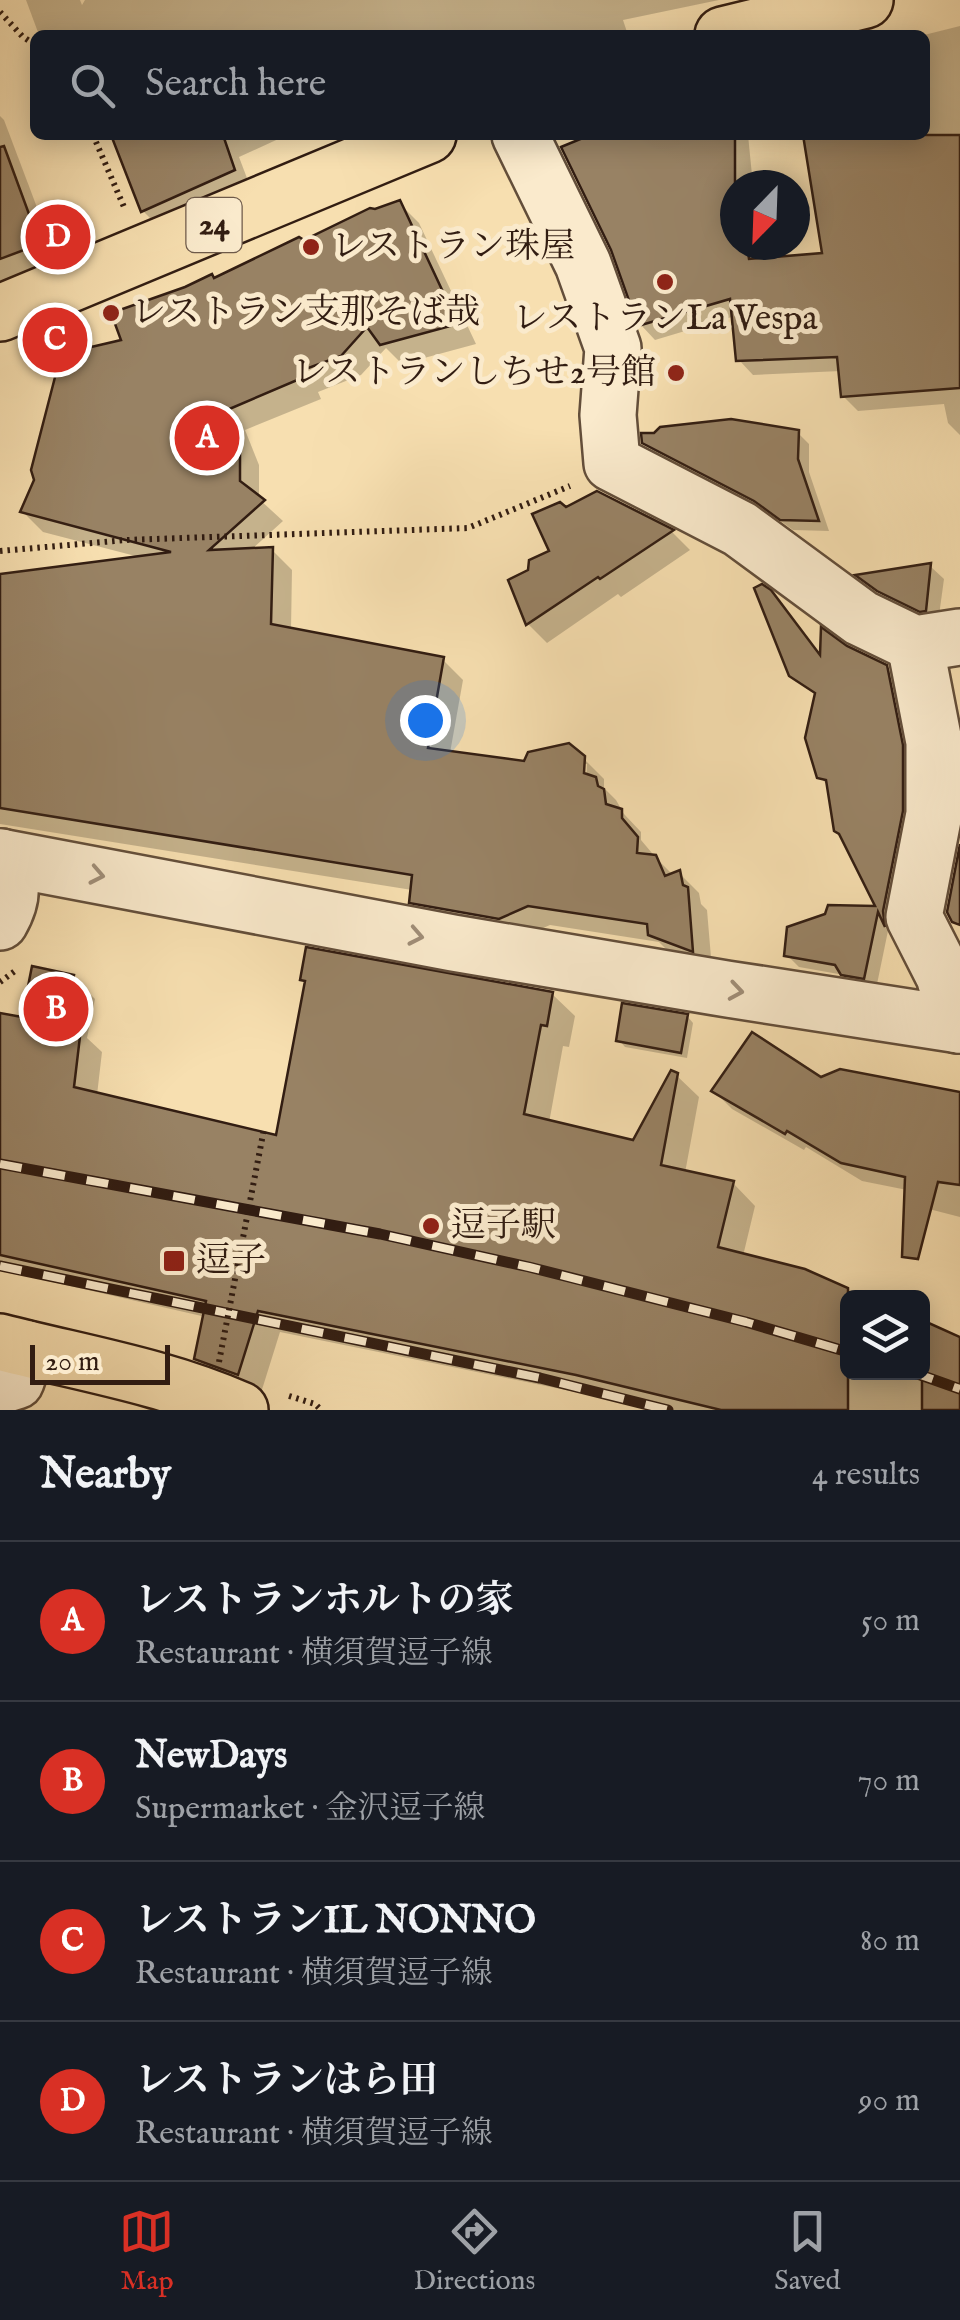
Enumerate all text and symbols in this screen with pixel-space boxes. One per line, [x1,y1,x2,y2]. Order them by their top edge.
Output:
search box [30,30,930,140]
icon: search [65,58,120,113]
text: Search here [145,61,326,109]
north arrow [720,170,810,260]
road number: 24 [186,198,242,252]
pin: D [26,200,90,274]
place label: レストラン珠屋 [331,225,575,270]
marker: レストラン珠屋 [300,236,322,258]
marker: レストランLa Vespa [654,271,676,293]
place label: レストラン支那そば哉 [131,291,480,336]
place label: レストランLa Vespa [512,297,818,342]
pin: C [22,302,88,378]
marker: レストラン支那そば哉 [100,302,122,324]
place label: レストランしちせ2号館 [292,351,656,396]
marker: レストランしちせ2号館 [665,362,687,384]
pin: A [174,400,240,476]
your location [400,695,451,746]
one-way arrow [88,864,105,885]
one-way arrow [407,925,424,946]
pin: B [23,972,88,1046]
one-way arrow [728,979,745,1000]
place label: 逗子駅 [451,1204,556,1249]
marker: 逗子駅 [420,1215,442,1237]
place label: 逗子 [196,1239,266,1284]
marker: 逗子 [161,1248,187,1274]
map controls [840,1290,930,1380]
button: layers [840,1290,930,1380]
scale bar [30,1340,170,1384]
text: 20 m [45,1345,100,1380]
text: Nearby [40,1449,171,1502]
text: 4 results [812,1455,920,1496]
text: レストランホルトの家 [135,1578,514,1626]
text: A [62,1601,83,1642]
text: 50 m [861,1601,920,1642]
text: Restaurant · 横須賀逗子線 [135,1634,493,1675]
text: NewDays [135,1733,287,1781]
text: B [62,1761,83,1802]
text: 70 m [858,1761,920,1802]
text: Supermarket · 金沢逗子線 [135,1789,486,1830]
text: レストランIL NONNO [135,1898,536,1946]
text: C [61,1921,84,1962]
text: 80 m [860,1921,920,1962]
text: Restaurant · 横須賀逗子線 [135,1954,493,1995]
text: レストランはら田 [135,2058,438,2106]
text: D [60,2081,85,2122]
text: 90 m [859,2081,920,2122]
text: Restaurant · 横須賀逗子線 [135,2114,493,2155]
tab: Map [119,2204,174,2299]
tab: Directions [413,2204,535,2299]
tab: Saved [774,2204,841,2299]

